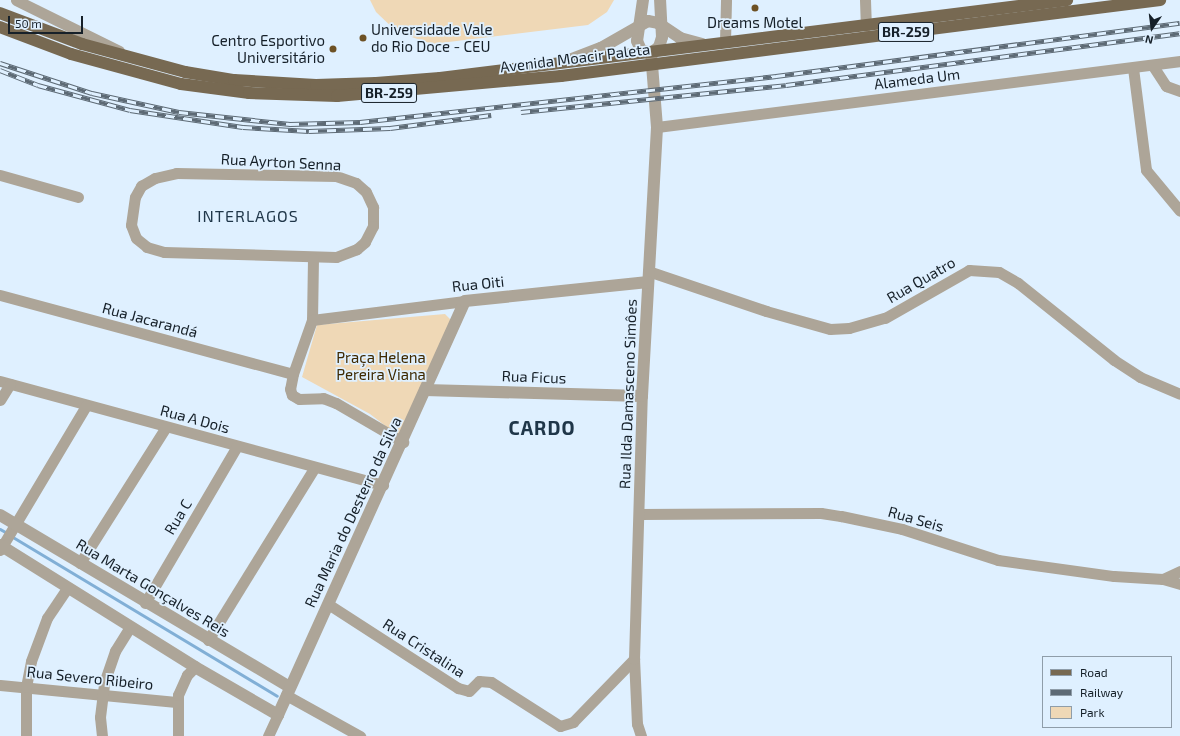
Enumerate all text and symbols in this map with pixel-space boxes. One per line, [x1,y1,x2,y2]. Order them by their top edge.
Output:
marker: Dreams Motel [750,3,760,13]
scale bar [10,8,85,34]
north arrow [1132,8,1172,48]
place label: Dreams Motel [707,14,803,32]
text: 50 m [15,16,42,30]
place label: Universidade Vale do Rio Doce - CEU [371,20,493,55]
road number: BR-259 [878,20,934,44]
place label: Centro Esportivo Universitário [211,31,325,66]
marker: Universidade Vale do Rio Doce - CEU [358,33,368,43]
text: N [1144,33,1154,47]
street label: Avenida Moacir Paleta [499,40,651,76]
marker: Centro Esportivo Universitário [328,44,338,54]
street label: Alameda Um [873,65,961,93]
road number: BR-259 [361,81,417,105]
street label: Rua Ayrton Senna [220,150,342,174]
district label: INTERLAGOS [197,206,299,226]
street label: Rua Quatro [883,253,959,307]
street label: Rua Oiti [451,272,505,296]
street label: Rua Jacarandá [100,299,200,341]
street label: Rua Ilda Damasceno Simôes [616,299,640,489]
park label: Praça Helena Pereira Viana [336,348,426,383]
street label: Rua Ficus [501,367,567,387]
street label: Rua A Dois [158,401,232,437]
street label: Rua Maria do Desterro da Silva [301,414,405,610]
district label: CARDO [509,417,575,439]
street label: Rua C [161,496,195,538]
street label: Rua Seis [886,502,946,536]
street label: Rua Marta Gonçalves Reis [73,535,233,641]
street label: Rua Cristalina [380,615,468,681]
legend [1042,656,1172,728]
street label: Rua Severo Ribeiro [26,662,154,694]
text: Road [1080,665,1108,679]
text: Railway [1080,685,1123,699]
text: Park [1080,705,1105,719]

